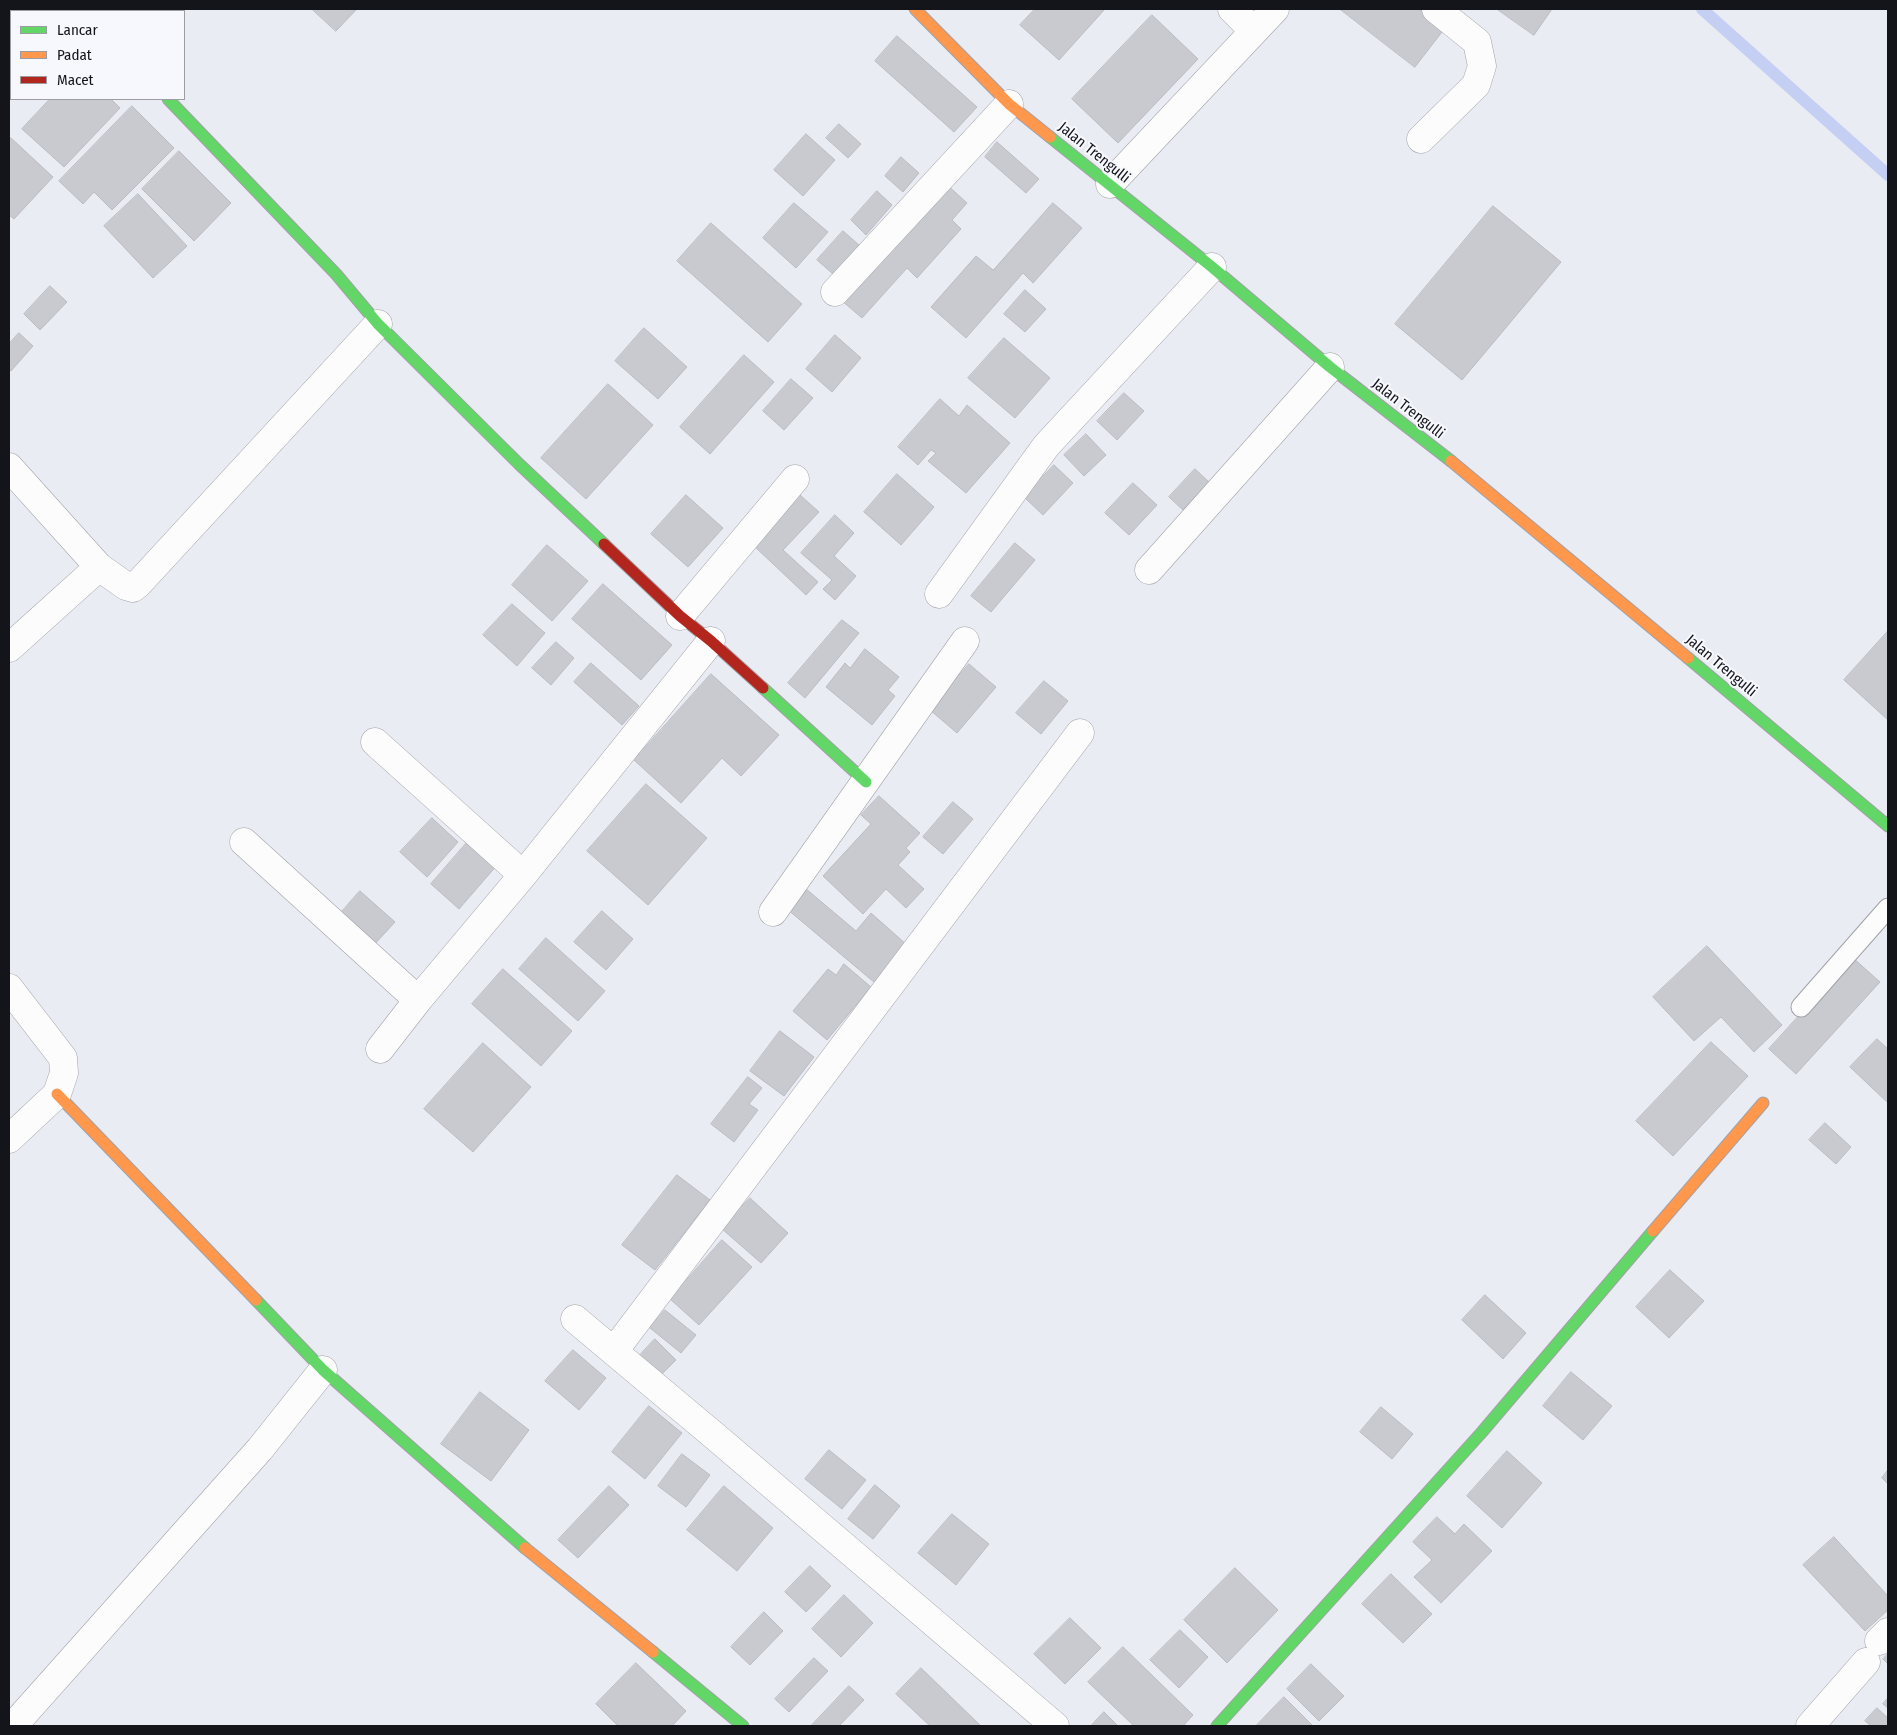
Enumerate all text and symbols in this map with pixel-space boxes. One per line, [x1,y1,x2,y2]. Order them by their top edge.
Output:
legend [10,10,185,100]
text: Lancar [57,21,98,39]
text: Padat [57,46,92,64]
text: Macet [57,71,93,89]
street label: Jalan Trengulli [1055,119,1133,187]
street label: Jalan Trengulli [1368,375,1448,443]
street label: Jalan Trengulli [1682,631,1760,701]

